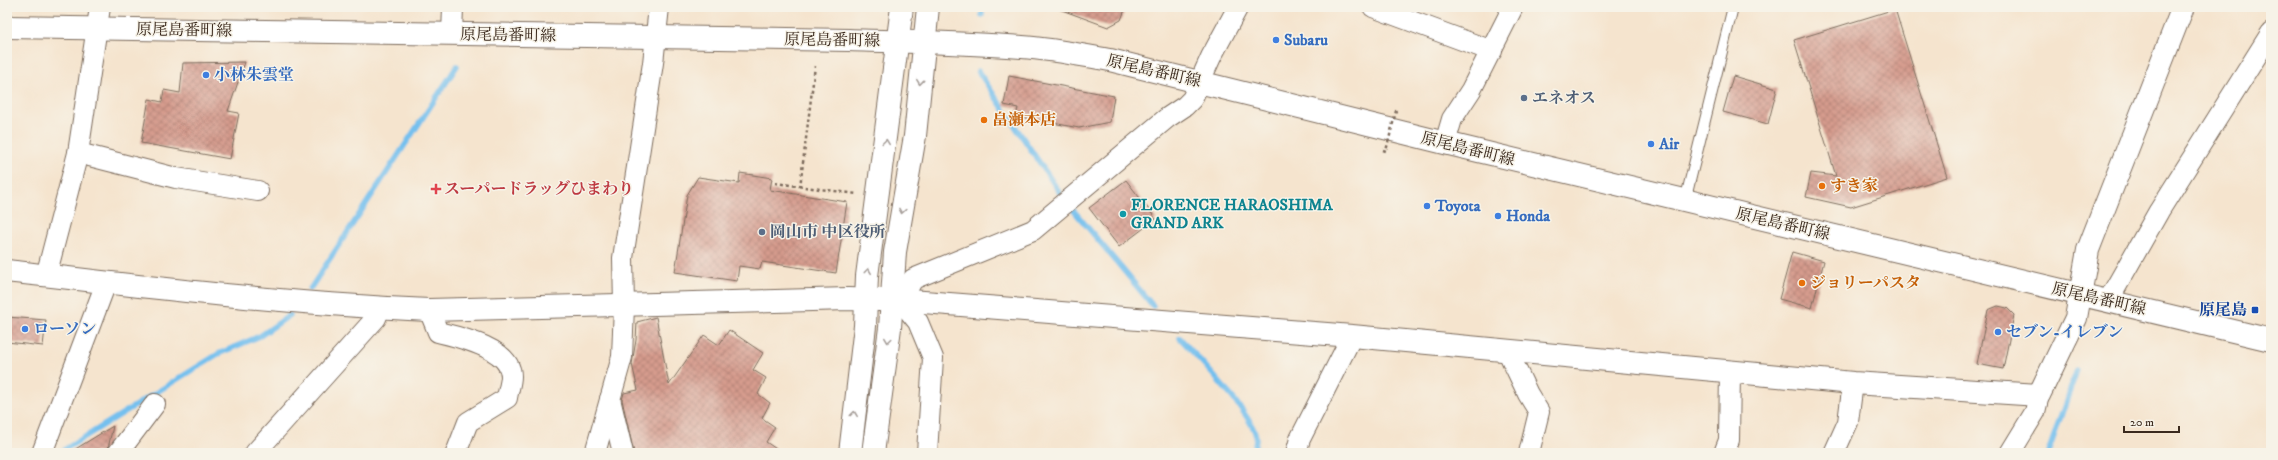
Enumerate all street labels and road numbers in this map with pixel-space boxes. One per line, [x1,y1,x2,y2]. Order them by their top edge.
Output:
street label: 原尾島番町線 [136,19,232,41]
street label: 原尾島番町線 [460,24,556,46]
street label: 原尾島番町線 [784,29,880,51]
street label: 原尾島番町線 [1105,50,1203,92]
street label: 原尾島番町線 [1419,128,1517,170]
street label: 原尾島番町線 [1734,203,1832,245]
street label: 原尾島番町線 [2050,278,2148,320]

